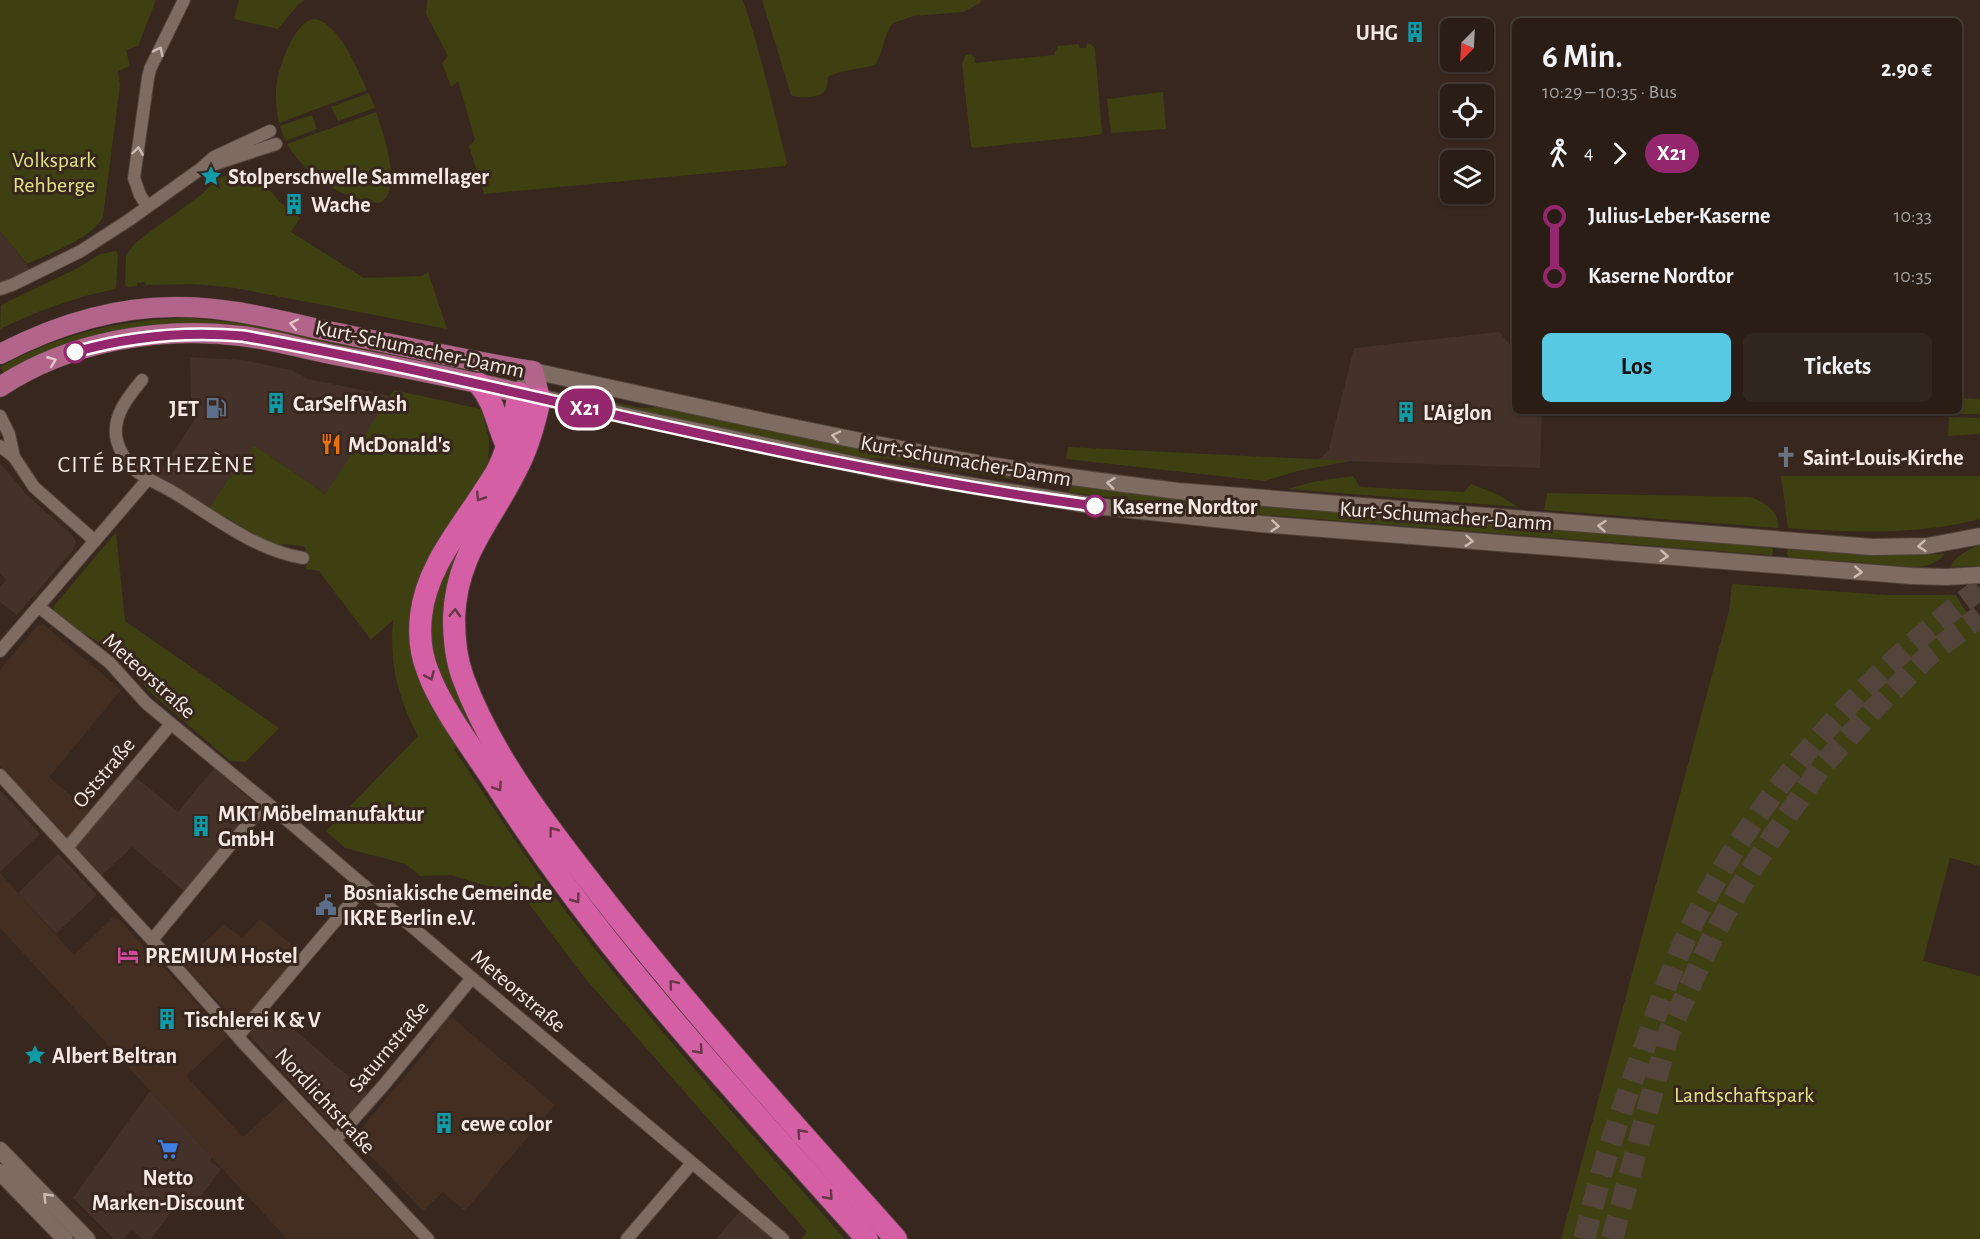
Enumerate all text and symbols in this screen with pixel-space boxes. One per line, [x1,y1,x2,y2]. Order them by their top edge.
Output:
north arrow [1440,18,1494,72]
map controls [1440,18,1494,204]
building icon: UHG [1403,20,1427,44]
place label: UHG [1356,22,1398,44]
text: 6 Min. [1542,41,1623,74]
one-way arrow [151,46,163,57]
text: 2.90 € [1881,58,1932,80]
text: 10:29 – 10:35 · Bus [1542,82,1677,102]
button: locate [1440,84,1494,138]
icon: walk [1542,137,1575,170]
icon: forward [1603,137,1636,170]
text: 4 [1584,143,1594,163]
text: X21 [1657,143,1687,164]
one-way arrow [132,146,144,155]
park label: Volkspark Rehberge [12,149,96,196]
button: layers [1440,150,1494,204]
place icon: Stolperschwelle Sammellager [199,164,223,188]
place label: Stolperschwelle Sammellager [228,166,489,188]
building icon: Wache [282,192,306,216]
place label: Wache [311,194,371,216]
text: Julius-Leber-Kaserne [1588,205,1771,227]
text: 10:33 [1894,206,1932,226]
text: Kaserne Nordtor [1588,265,1734,287]
text: 10:35 [1893,266,1932,286]
street label: Kurt-Schumacher-Damm [313,316,526,382]
one-way arrow [290,318,300,331]
button: Los [1542,333,1731,402]
button: Tickets [1743,333,1932,402]
unlabelled marker [64,341,86,363]
one-way arrow [46,356,57,368]
line badge: X21 [550,388,620,428]
building icon: CarSelfWash [264,391,288,415]
place label: CarSelfWash [293,393,407,415]
fuel station icon: JET [204,396,228,420]
place label: JET [169,398,199,420]
text: X21 [570,398,600,419]
building icon: L'Aiglon [1394,400,1418,424]
place label: L'Aiglon [1423,402,1492,424]
one-way arrow [832,430,842,443]
restaurant icon: McDonald's [319,432,343,456]
street label: Kurt-Schumacher-Damm [859,432,1073,490]
place label: McDonald's [348,434,450,456]
church icon: Saint-Louis-Kirche [1774,445,1798,469]
place label: Saint-Louis-Kirche [1803,447,1964,469]
district label: CITÉ BERTHEZÈNE [57,451,255,477]
one-way arrow [1107,477,1116,490]
one-way arrow [476,491,487,502]
marker: Kaserne Nordtor [1084,495,1106,517]
place label: Kaserne Nordtor [1112,496,1258,518]
street label: Kurt-Schumacher-Damm [1339,498,1553,534]
one-way arrow [1271,519,1280,532]
one-way arrow [1598,520,1607,533]
one-way arrow [1465,534,1474,547]
one-way arrow [1918,539,1927,552]
one-way arrow [1659,549,1668,562]
one-way arrow [1854,565,1863,578]
one-way arrow [448,608,461,617]
street label: Meteorstraße [99,629,200,723]
one-way arrow [423,669,435,680]
street label: Oststraße [68,734,139,812]
one-way arrow [491,781,502,792]
place label: MKT Möbelmanufaktur GmbH [218,803,424,850]
building icon: MKT Möbelmanufaktur GmbH [189,814,213,838]
one-way arrow [549,826,560,837]
place label: Bosniakische Gemeinde IKRE Berlin e.V. [343,882,552,929]
public building icon: Bosniakische Gemeinde IKRE Berlin e.V. [314,893,338,917]
one-way arrow [569,893,580,904]
hotel icon: PREMIUM Hostel [116,943,140,967]
place label: PREMIUM Hostel [145,945,298,967]
street label: Meteorstraße [467,945,570,1037]
one-way arrow [669,980,680,991]
street label: Saturnstraße [345,997,433,1096]
building icon: Tischlerei K & V [155,1007,179,1031]
place label: Tischlerei K & V [184,1009,321,1031]
place icon: Albert Beltran [23,1043,47,1067]
street label: Nordlichtstraße [271,1043,380,1158]
one-way arrow [692,1044,703,1054]
place label: Albert Beltran [52,1045,177,1067]
park label: Landschaftspark [1674,1084,1814,1106]
building icon: cewe color [432,1111,456,1135]
place label: cewe color [461,1113,553,1135]
one-way arrow [797,1129,808,1140]
supermarket icon: Netto Marken-Discount [156,1137,180,1161]
place label: Netto Marken-Discount [92,1167,245,1214]
one-way arrow [822,1189,833,1200]
one-way arrow [43,1194,54,1205]

